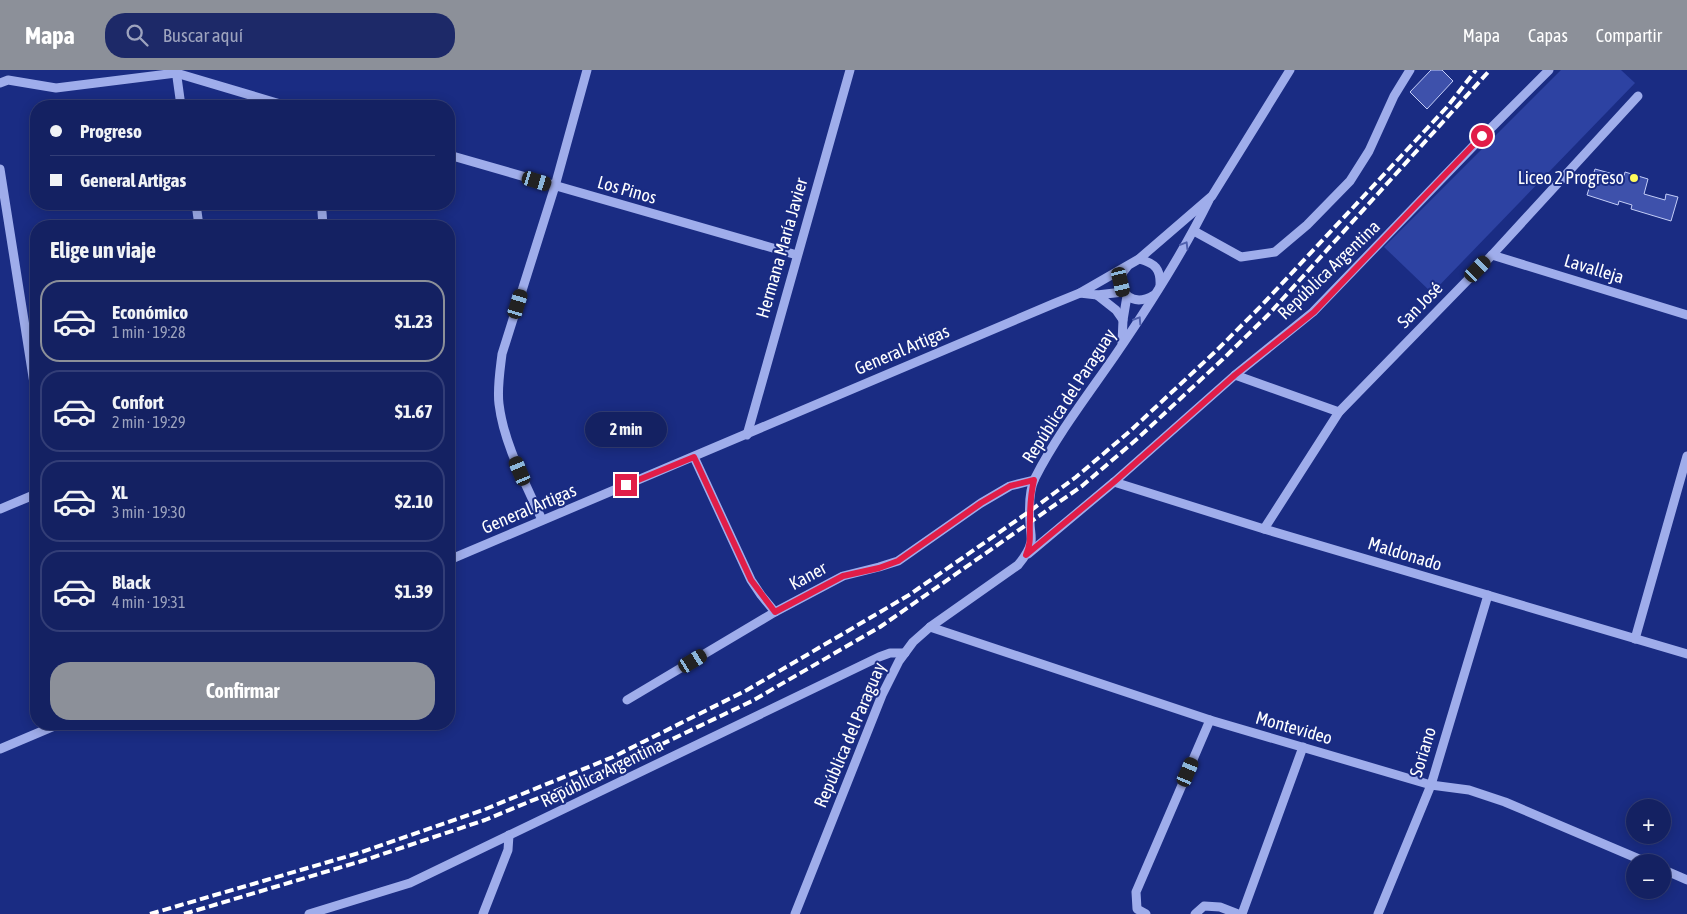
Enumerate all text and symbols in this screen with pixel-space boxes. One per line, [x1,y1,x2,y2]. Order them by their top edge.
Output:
search box [105,13,455,58]
icon: search [123,21,151,49]
text: Mapa [25,22,75,49]
text: Buscar aquí [163,24,243,46]
text: Mapa [1463,25,1500,46]
text: Capas [1528,25,1568,46]
text: Compartir [1596,25,1662,46]
text: Progreso [80,120,142,142]
route start [1471,125,1493,147]
place label: Liceo 2 Progreso [1518,167,1624,188]
text: General Artigas [80,169,186,191]
car [520,169,553,193]
street label: Los Pinos [595,171,659,208]
marker: Liceo 2 Progreso [1628,172,1640,184]
street label: Hermana María Javier [751,175,812,320]
street label: República Argentina [1273,216,1384,324]
text: Elige un viaje [50,237,156,263]
one-way arrow [1179,242,1189,251]
street label: Lavalleja [1562,250,1626,287]
car [1462,253,1493,285]
car [1110,266,1131,298]
street label: San José [1393,277,1447,332]
car [506,287,529,321]
icon: car [52,299,97,344]
text: Económico [112,301,188,323]
text: $1.23 [395,310,433,332]
one-way arrow [1132,317,1141,326]
street label: General Artigas [851,320,952,379]
text: 1 min · 19:28 [112,323,185,341]
street label: República del Paraguay [1017,325,1120,467]
icon: car [52,389,97,434]
text: Confort [112,391,164,413]
text: $1.67 [395,400,433,422]
callout: 2 min [585,412,667,448]
text: 2 min · 19:29 [112,413,185,431]
text: 2 min [610,420,642,438]
car [507,454,532,488]
route end [615,474,637,496]
icon: car [52,479,97,524]
street label: General Artigas [478,479,579,538]
text: XL [112,481,128,503]
text: $2.10 [395,490,433,512]
text: 3 min · 19:30 [112,503,185,521]
street label: Maldonado [1366,532,1445,575]
street label: Kaner [786,557,831,594]
icon: car [52,569,97,614]
text: Black [112,571,150,593]
text: $1.39 [395,580,433,602]
text: 4 min · 19:31 [112,593,185,611]
car [676,647,709,675]
street label: República del Paraguay [809,659,890,811]
button: Confirmar [50,662,435,720]
street label: Montevideo [1253,707,1335,748]
street label: Soriano [1405,724,1440,779]
street label: República Argentina [537,734,666,811]
car [1175,755,1200,789]
map controls [1626,799,1671,899]
button: + [1626,799,1671,844]
button: − [1626,854,1671,899]

